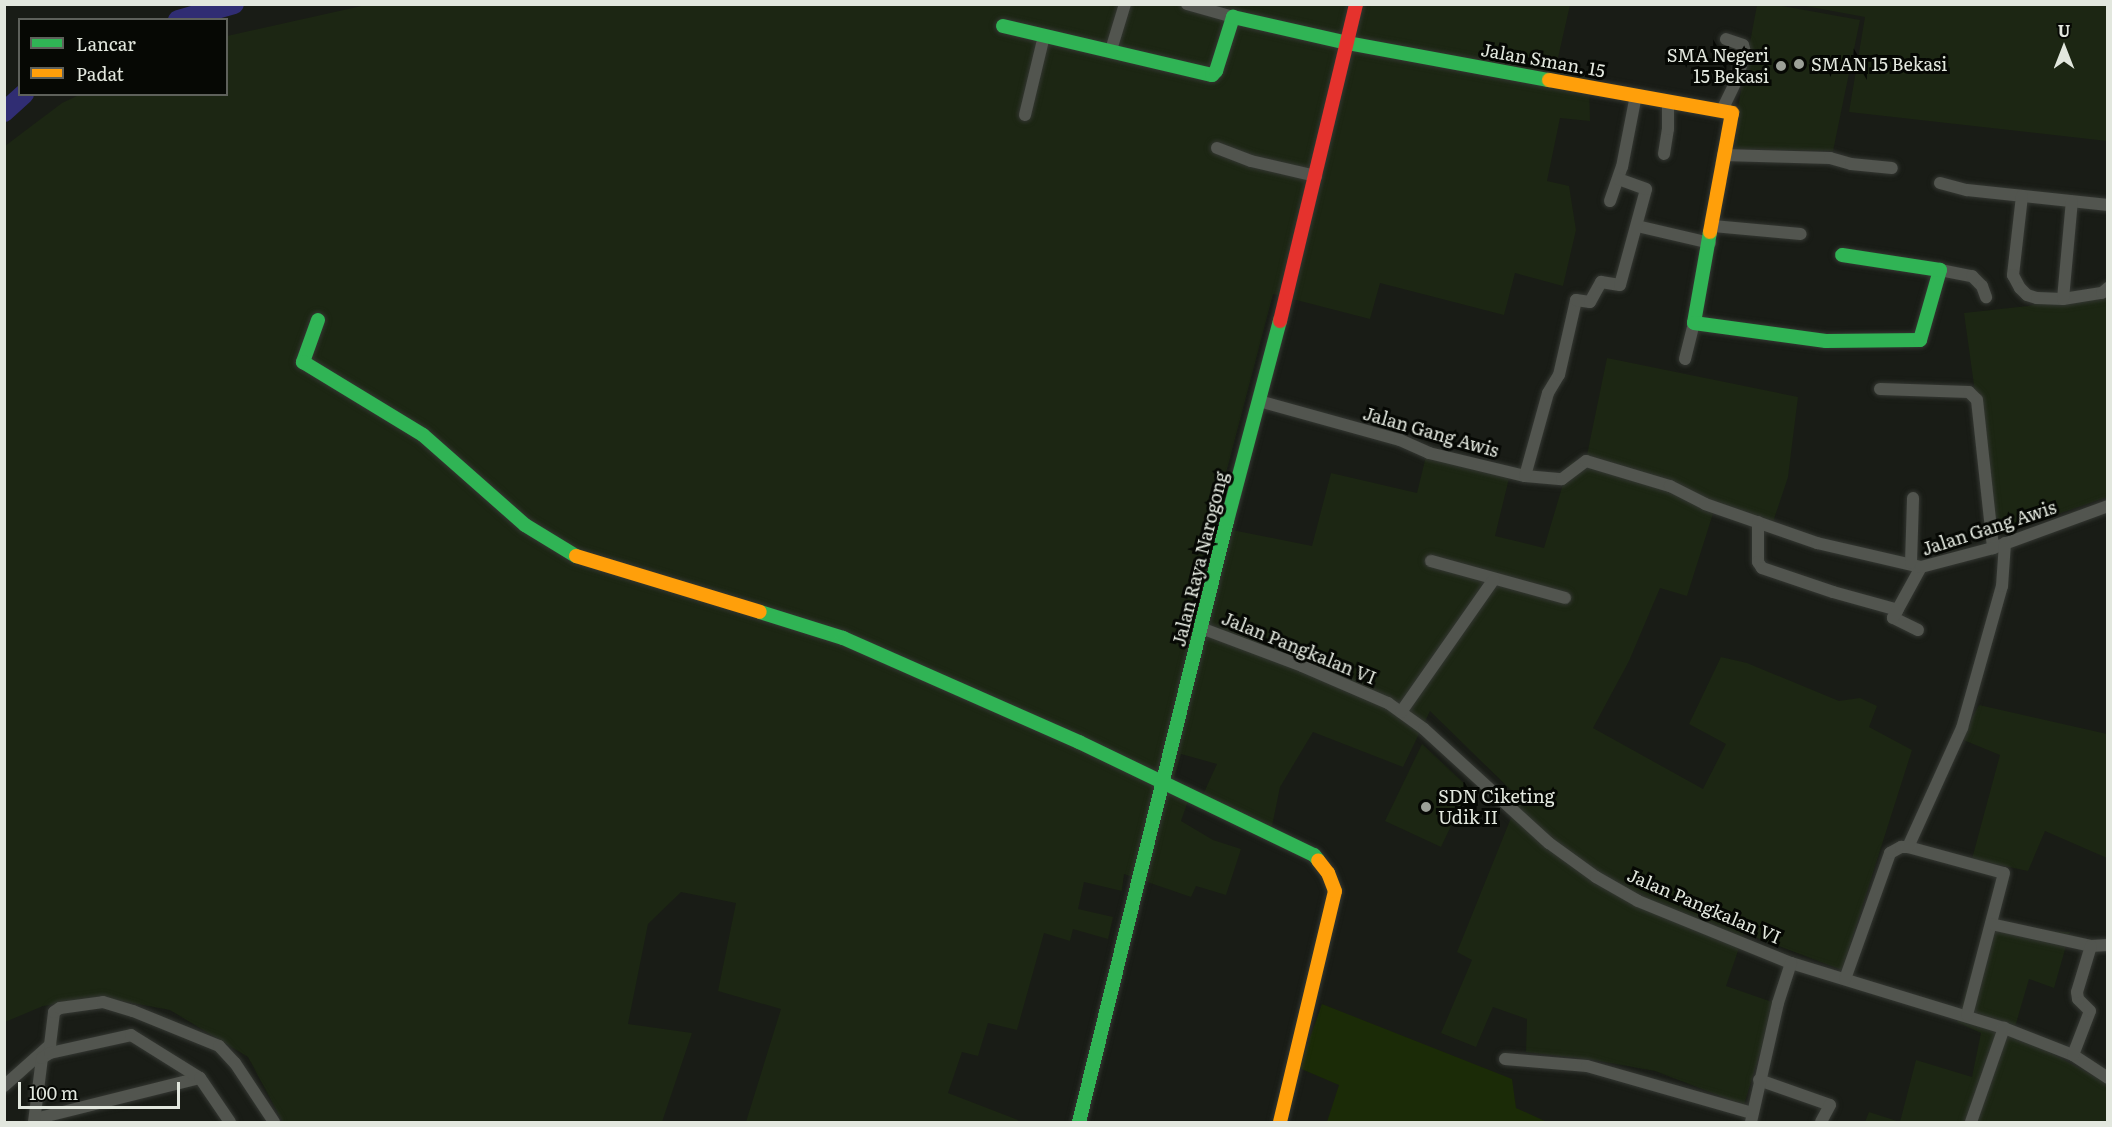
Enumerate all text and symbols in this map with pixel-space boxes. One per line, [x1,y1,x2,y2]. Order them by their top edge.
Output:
legend [18,18,228,96]
north arrow [2034,18,2094,78]
text: U [2058,18,2070,42]
text: Lancar [76,30,136,57]
street label: Jalan Sman. 15 [1479,38,1607,82]
place label: SMA Negeri 15 Bekasi [1667,45,1769,88]
place label: SMAN 15 Bekasi [1811,53,1947,75]
marker: SMAN 15 Bekasi [1792,57,1806,71]
marker: SMA Negeri 15 Bekasi [1774,59,1788,73]
text: Padat [76,60,124,87]
street label: Jalan Gang Awis [1361,402,1501,462]
street label: Jalan Raya Narogong [1168,469,1232,649]
street label: Jalan Gang Awis [1919,496,2059,560]
street label: Jalan Pangkalan VI [1219,607,1379,689]
place label: SDN Ciketing Udik II [1438,786,1555,828]
marker: SDN Ciketing Udik II [1419,800,1433,814]
street label: Jalan Pangkalan VI [1624,864,1784,948]
scale bar [21,1070,183,1108]
text: 100 m [29,1079,78,1106]

